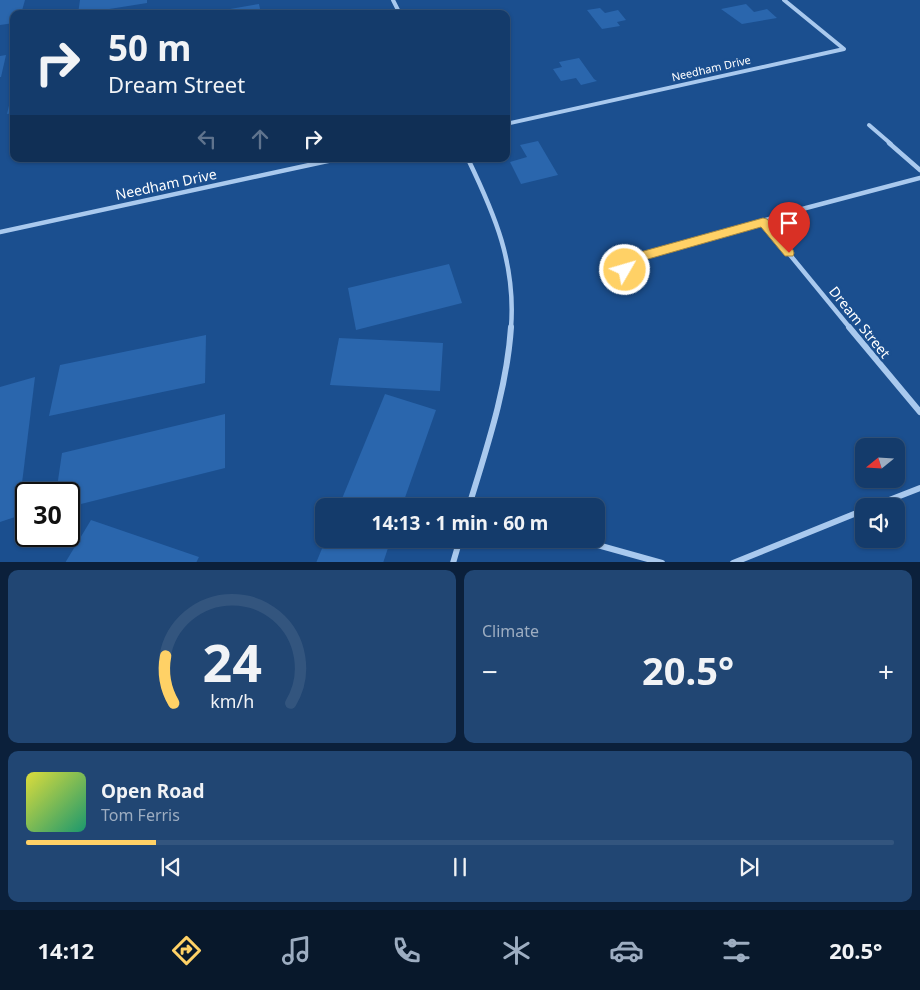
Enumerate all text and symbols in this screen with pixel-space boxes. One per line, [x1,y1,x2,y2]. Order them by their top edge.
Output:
text: 50 m [108,24,191,71]
icon: right [25,30,90,95]
street label: Needham Drive [670,52,752,84]
text: Dream Street [108,69,245,99]
icon: left [193,125,221,153]
icon: ahead [246,125,274,153]
icon: right [299,125,327,153]
street label: Needham Drive [114,164,218,204]
pin [768,202,810,253]
icon: arrive [775,209,803,237]
position arrow [598,243,650,295]
street label: Dream Street [825,282,895,362]
north arrow [855,438,905,488]
map controls [855,438,905,548]
speed limit sign: 30 [15,482,80,547]
button: sound [855,498,905,548]
text: 14:13 · 1 min · 60 m [372,510,548,536]
text: Climate [482,620,539,642]
text: 24 [202,626,262,697]
text: 20.5° [642,644,734,696]
text: − [482,652,498,690]
text: + [878,652,894,690]
text: km/h [210,689,254,713]
text: Open Road [101,778,204,804]
text: Tom Ferris [101,804,180,826]
icon: previous [157,853,185,881]
icon: pause [446,853,474,881]
icon: next [735,853,763,881]
icon: directions [169,933,204,968]
icon: music [279,933,314,968]
icon: phone [389,933,424,968]
icon: climate [499,933,534,968]
icon: car [609,933,644,968]
icon: filters [719,933,754,968]
text: 14:12 [38,935,94,965]
text: 20.5° [829,935,882,965]

